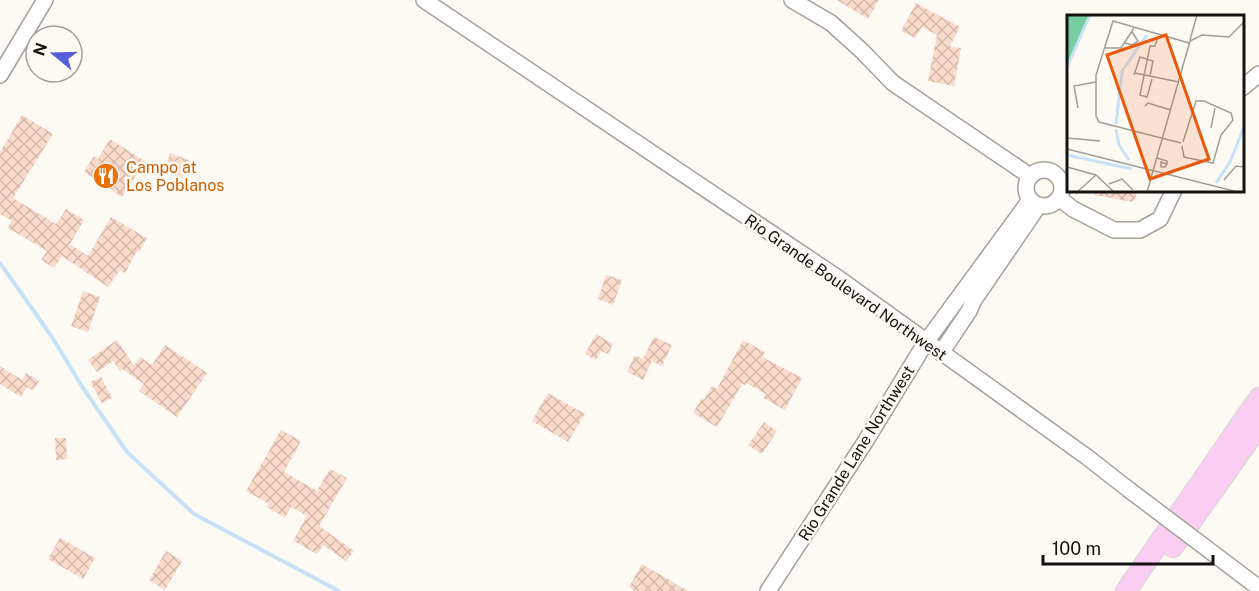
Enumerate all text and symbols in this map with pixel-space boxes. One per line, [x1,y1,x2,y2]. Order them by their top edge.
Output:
inset map [1067,15,1244,192]
north arrow [24,24,84,84]
text: N [29,40,51,58]
place label: Campo at Los Poblanos [126,158,224,195]
restaurant icon: Campo at Los Poblanos [91,161,121,191]
street label: Rio Grande Boulevard Northwest [741,210,950,365]
street label: Rio Grande Lane Northwest [795,362,918,544]
scale bar [1043,528,1212,566]
text: 100 m [1052,538,1101,559]

